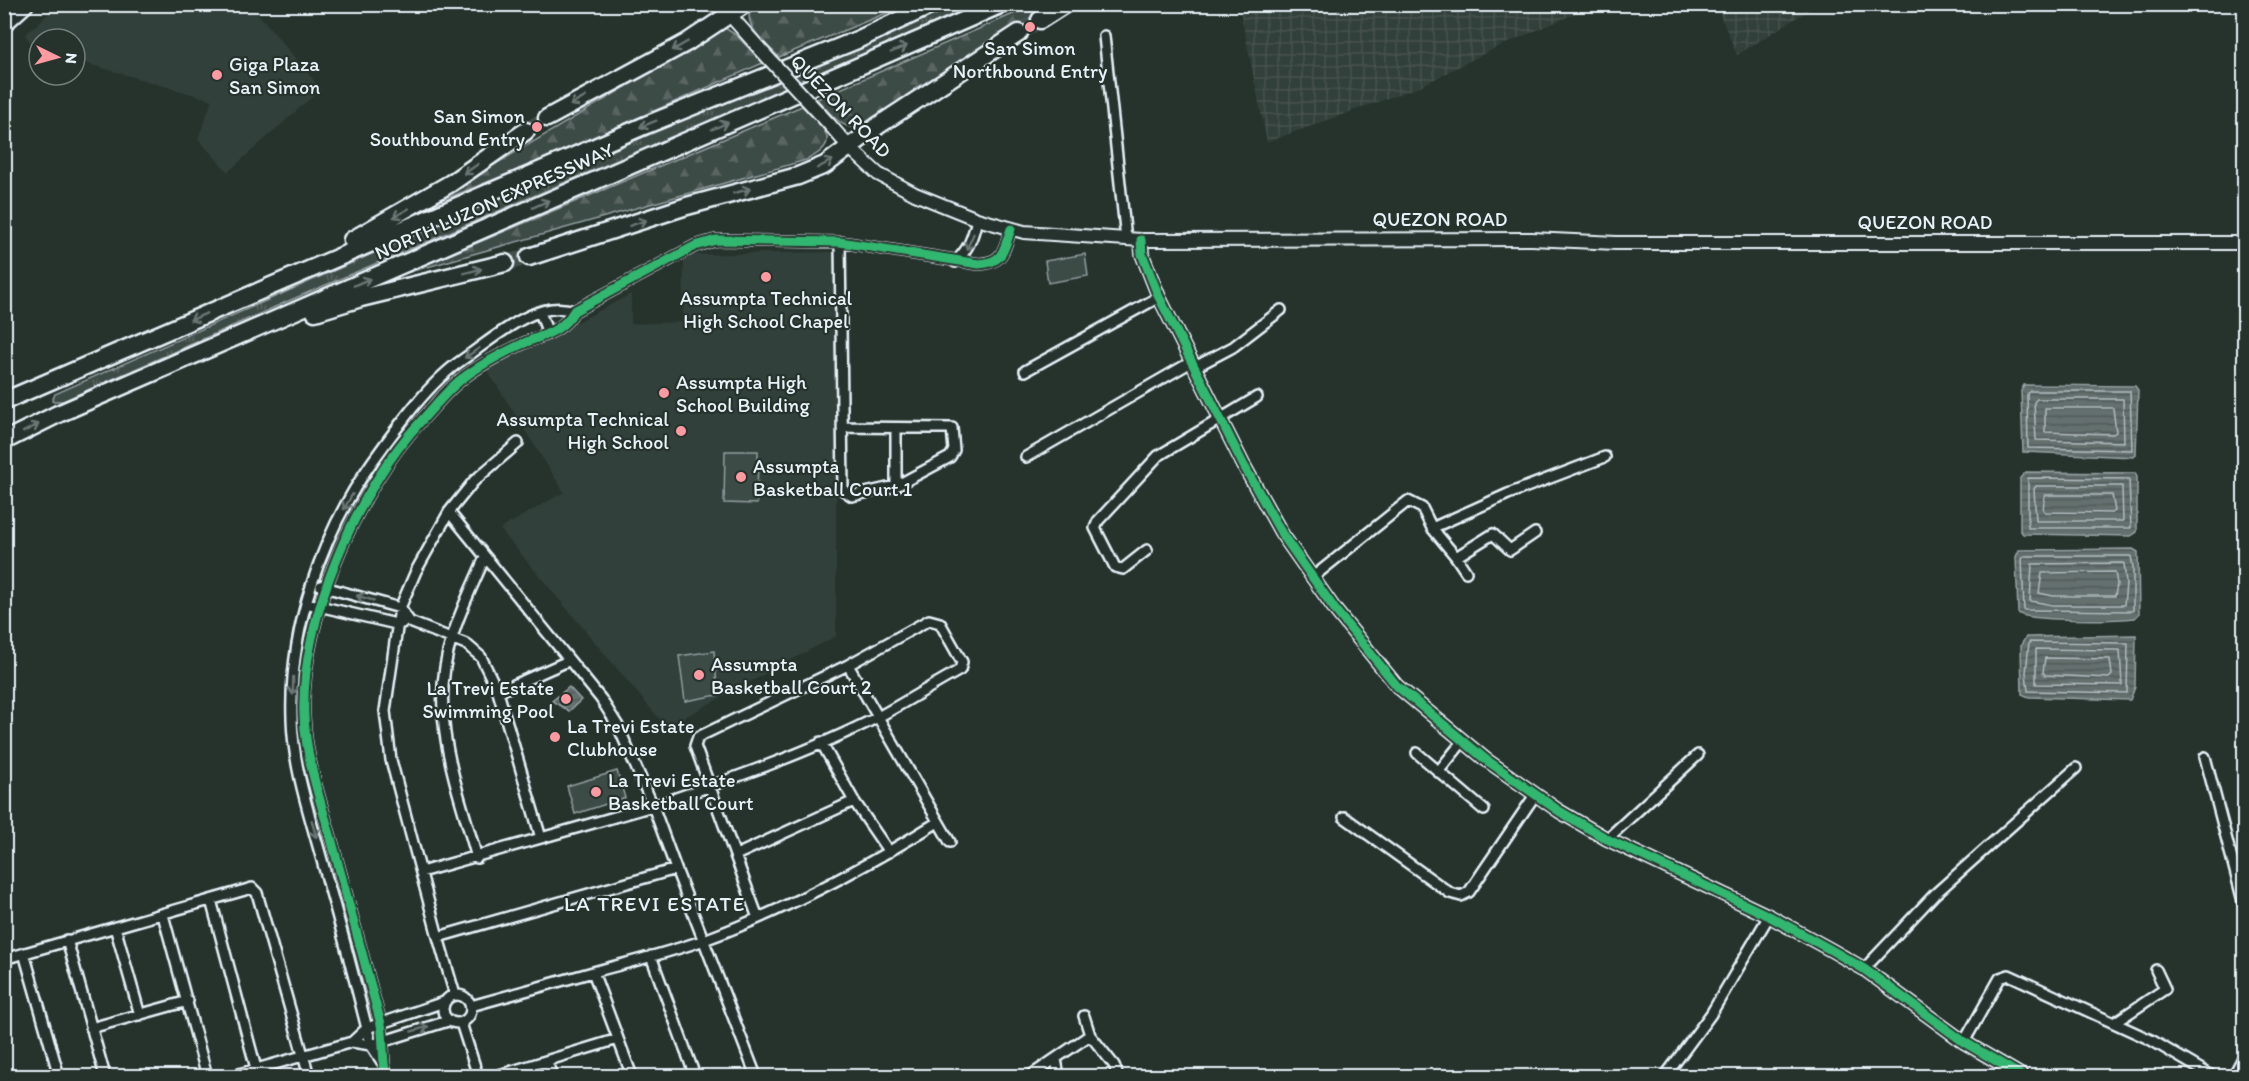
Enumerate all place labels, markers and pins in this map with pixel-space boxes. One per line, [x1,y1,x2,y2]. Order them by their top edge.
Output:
marker: San Simon Northbound Entry [1023,20,1037,34]
place label: San Simon Northbound Entry [953,36,1108,83]
place label: Giga Plaza San Simon [229,52,320,99]
marker: Giga Plaza San Simon [210,68,224,82]
place label: San Simon Southbound Entry [370,104,526,151]
marker: San Simon Southbound Entry [530,120,544,134]
marker: Assumpta Technical High School Chapel [759,270,773,284]
place label: Assumpta Technical High School Chapel [680,286,853,333]
place label: Assumpta High School Building [676,370,810,417]
marker: Assumpta High School Building [657,386,671,400]
place label: Assumpta Technical High School [496,407,669,454]
marker: Assumpta Technical High School [674,424,688,438]
place label: Assumpta Basketball Court 1 [753,454,912,501]
marker: Assumpta Basketball Court 1 [734,470,748,484]
place label: Assumpta Basketball Court 2 [711,652,872,699]
marker: Assumpta Basketball Court 2 [692,668,706,682]
place label: La Trevi Estate Swimming Pool [423,676,554,723]
marker: La Trevi Estate Swimming Pool [559,692,573,706]
place label: La Trevi Estate Clubhouse [567,714,694,761]
marker: La Trevi Estate Clubhouse [548,730,562,744]
place label: La Trevi Estate Basketball Court [608,768,754,815]
marker: La Trevi Estate Basketball Court [589,785,603,799]

